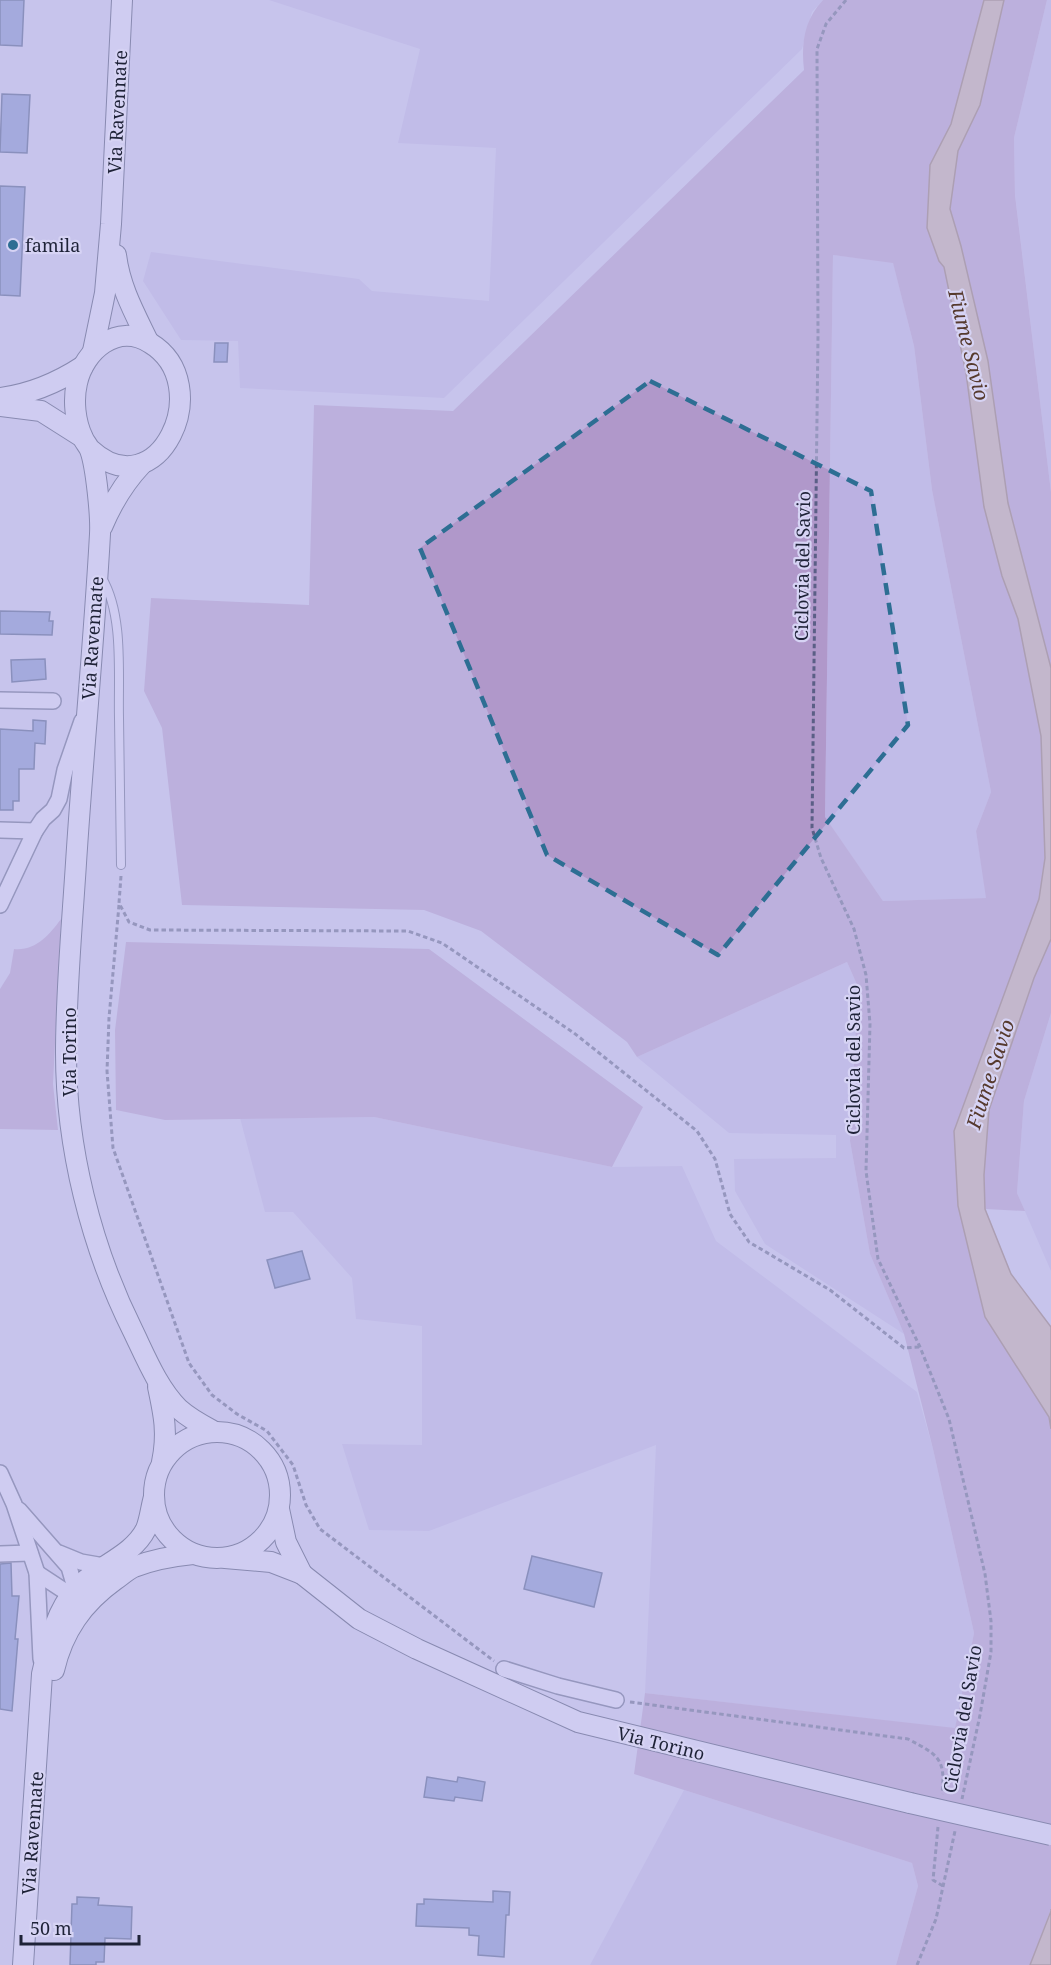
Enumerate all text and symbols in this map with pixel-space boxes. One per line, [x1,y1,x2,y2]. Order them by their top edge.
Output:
street label: Via Ravennate [102,49,132,175]
place label: famila [25,233,80,257]
marker: famila [6,238,20,252]
water label: Fiume Savio [942,286,996,403]
street label: Ciclovia del Savio [789,491,815,641]
street label: Via Ravennate [76,575,108,701]
street label: Ciclovia del Savio [841,985,865,1135]
street label: Via Torino [57,1007,81,1097]
water label: Fiume Savio [959,1016,1020,1133]
street label: Ciclovia del Savio [937,1643,987,1795]
street label: Via Torino [615,1721,707,1765]
street label: Via Ravennate [16,1770,48,1896]
scale bar [21,1908,140,1946]
text: 50 m [30,1916,72,1940]

